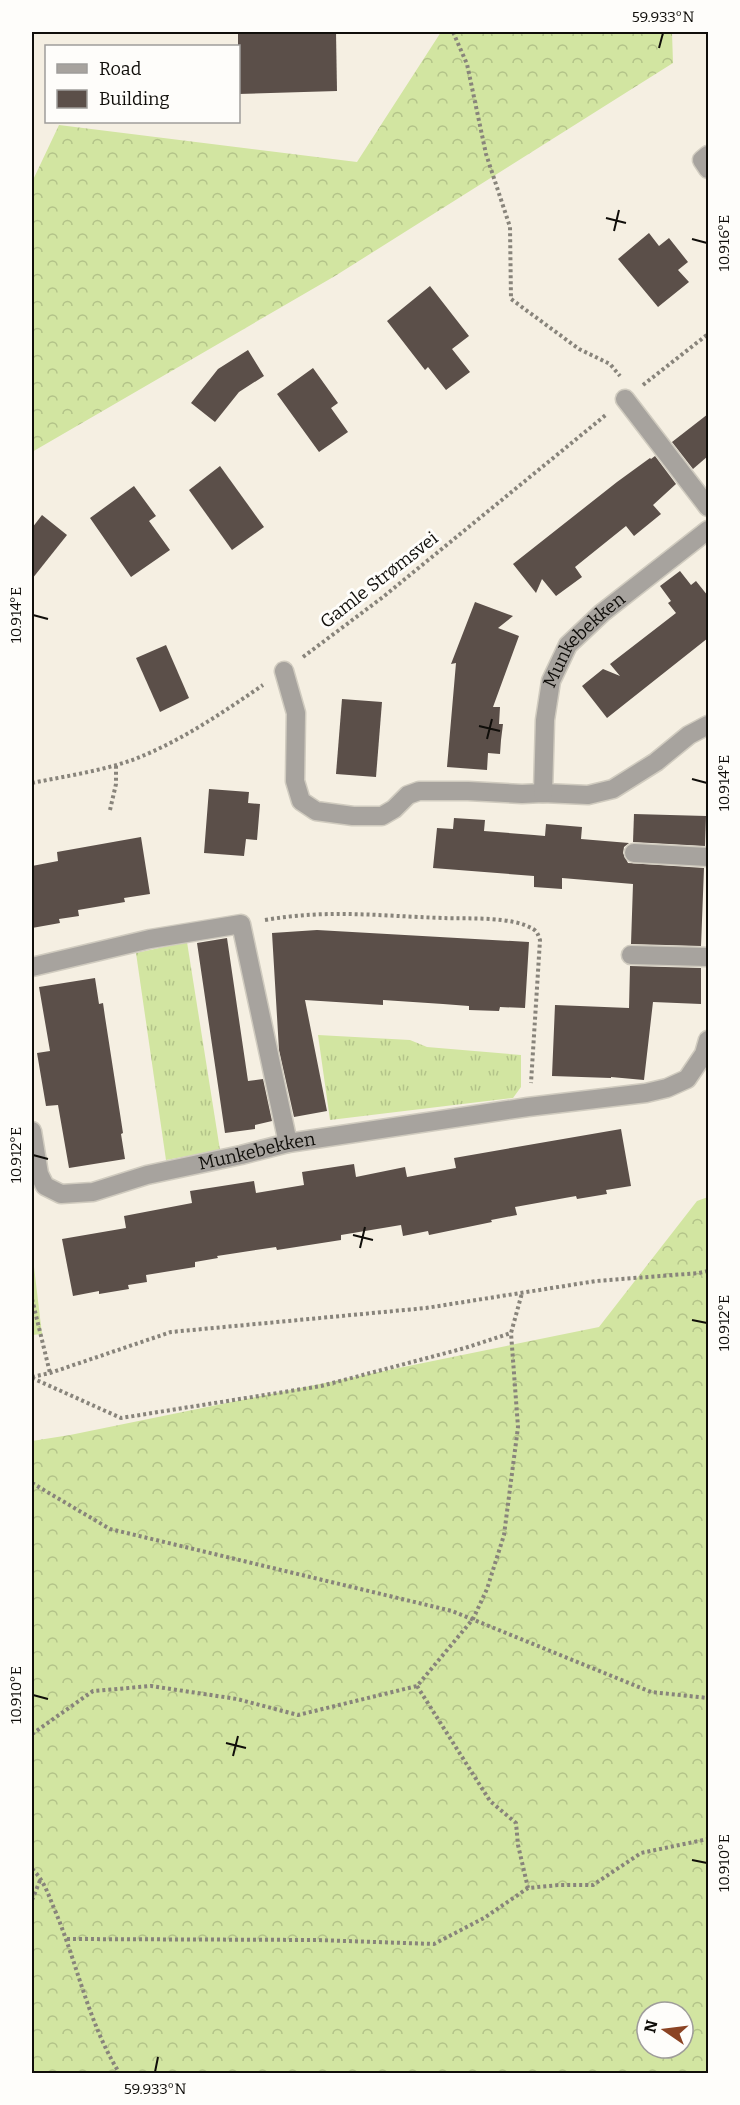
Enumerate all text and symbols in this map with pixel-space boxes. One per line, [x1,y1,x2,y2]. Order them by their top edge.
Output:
text: 59.933°N [632,8,694,26]
legend [45,45,240,123]
text: Road [99,58,142,80]
text: Building [99,88,170,110]
text: 10.916°E [715,215,733,271]
street label: Gamle Strømsvei [316,527,442,633]
text: 10.914°E [7,587,25,643]
street label: Munkebekken [538,588,630,691]
text: 10.914°E [715,755,733,811]
text: 10.912°E [7,1127,25,1183]
street label: Munkebekken [196,1128,317,1175]
text: 10.912°E [715,1295,733,1351]
text: 10.910°E [7,1666,25,1724]
text: 10.910°E [715,1834,733,1892]
north arrow [635,2000,695,2060]
text: N [640,2018,662,2035]
text: 59.933°N [124,2080,186,2098]

